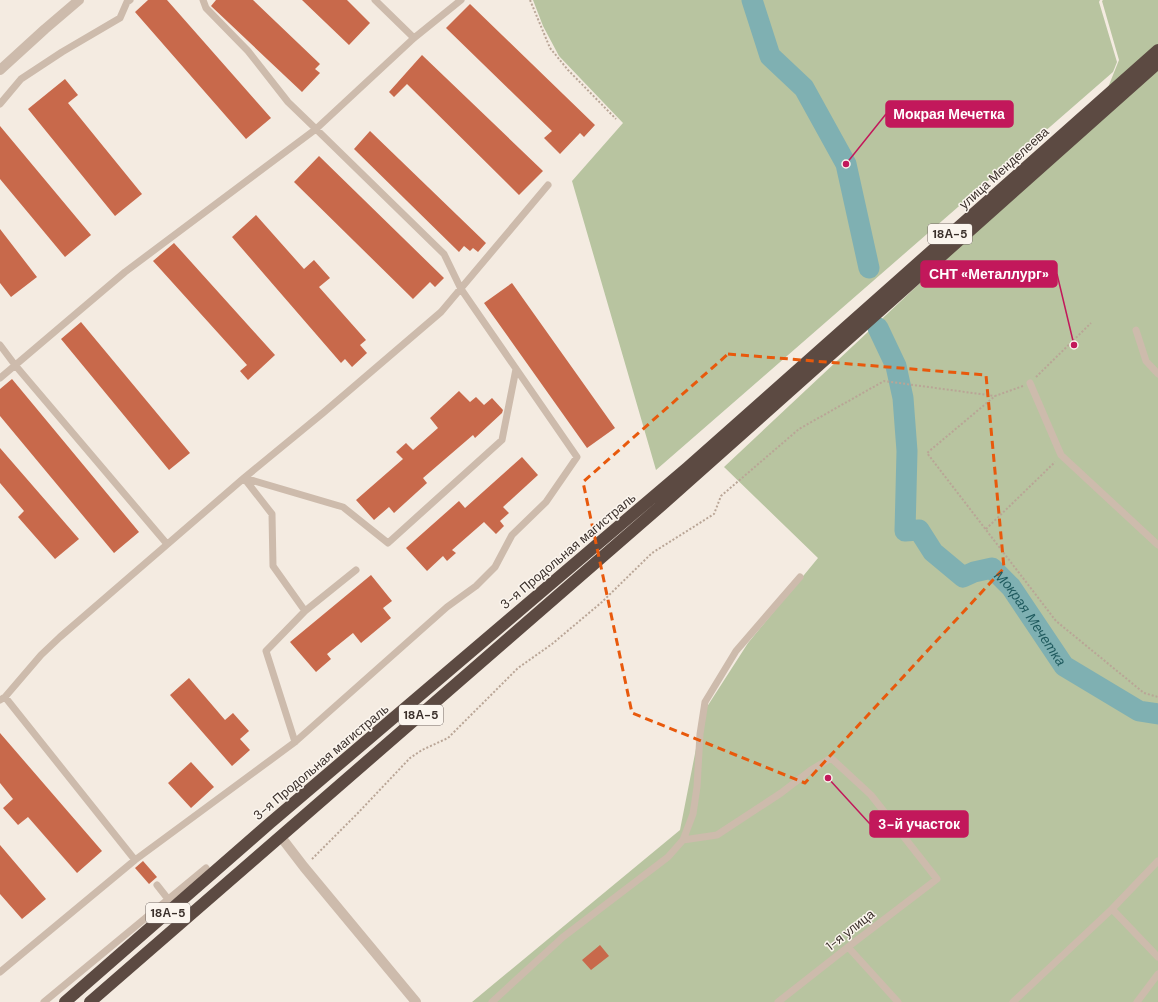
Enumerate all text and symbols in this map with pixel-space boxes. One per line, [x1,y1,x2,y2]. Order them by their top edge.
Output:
callout: Мокрая Мечетка [886,101,1013,127]
text: Мокрая Мечетка [893,105,1005,123]
street label: улица Менделеева [956,123,1053,213]
road number: 18А-5 [928,224,972,244]
callout: СНТ «Металлург» [921,261,1057,287]
text: СНТ «Металлург» [929,265,1049,283]
street label: 3-я Продольная магистраль [497,489,640,613]
water label: Мокрая Мечетка [991,567,1070,669]
street label: 3-я Продольная магистраль [250,700,393,824]
road number: 18А-5 [399,705,443,725]
callout: 3-й участок [870,811,968,837]
text: 3-й участок [878,815,961,833]
road number: 18А-5 [146,903,190,923]
street label: 1-я улица [822,905,878,954]

